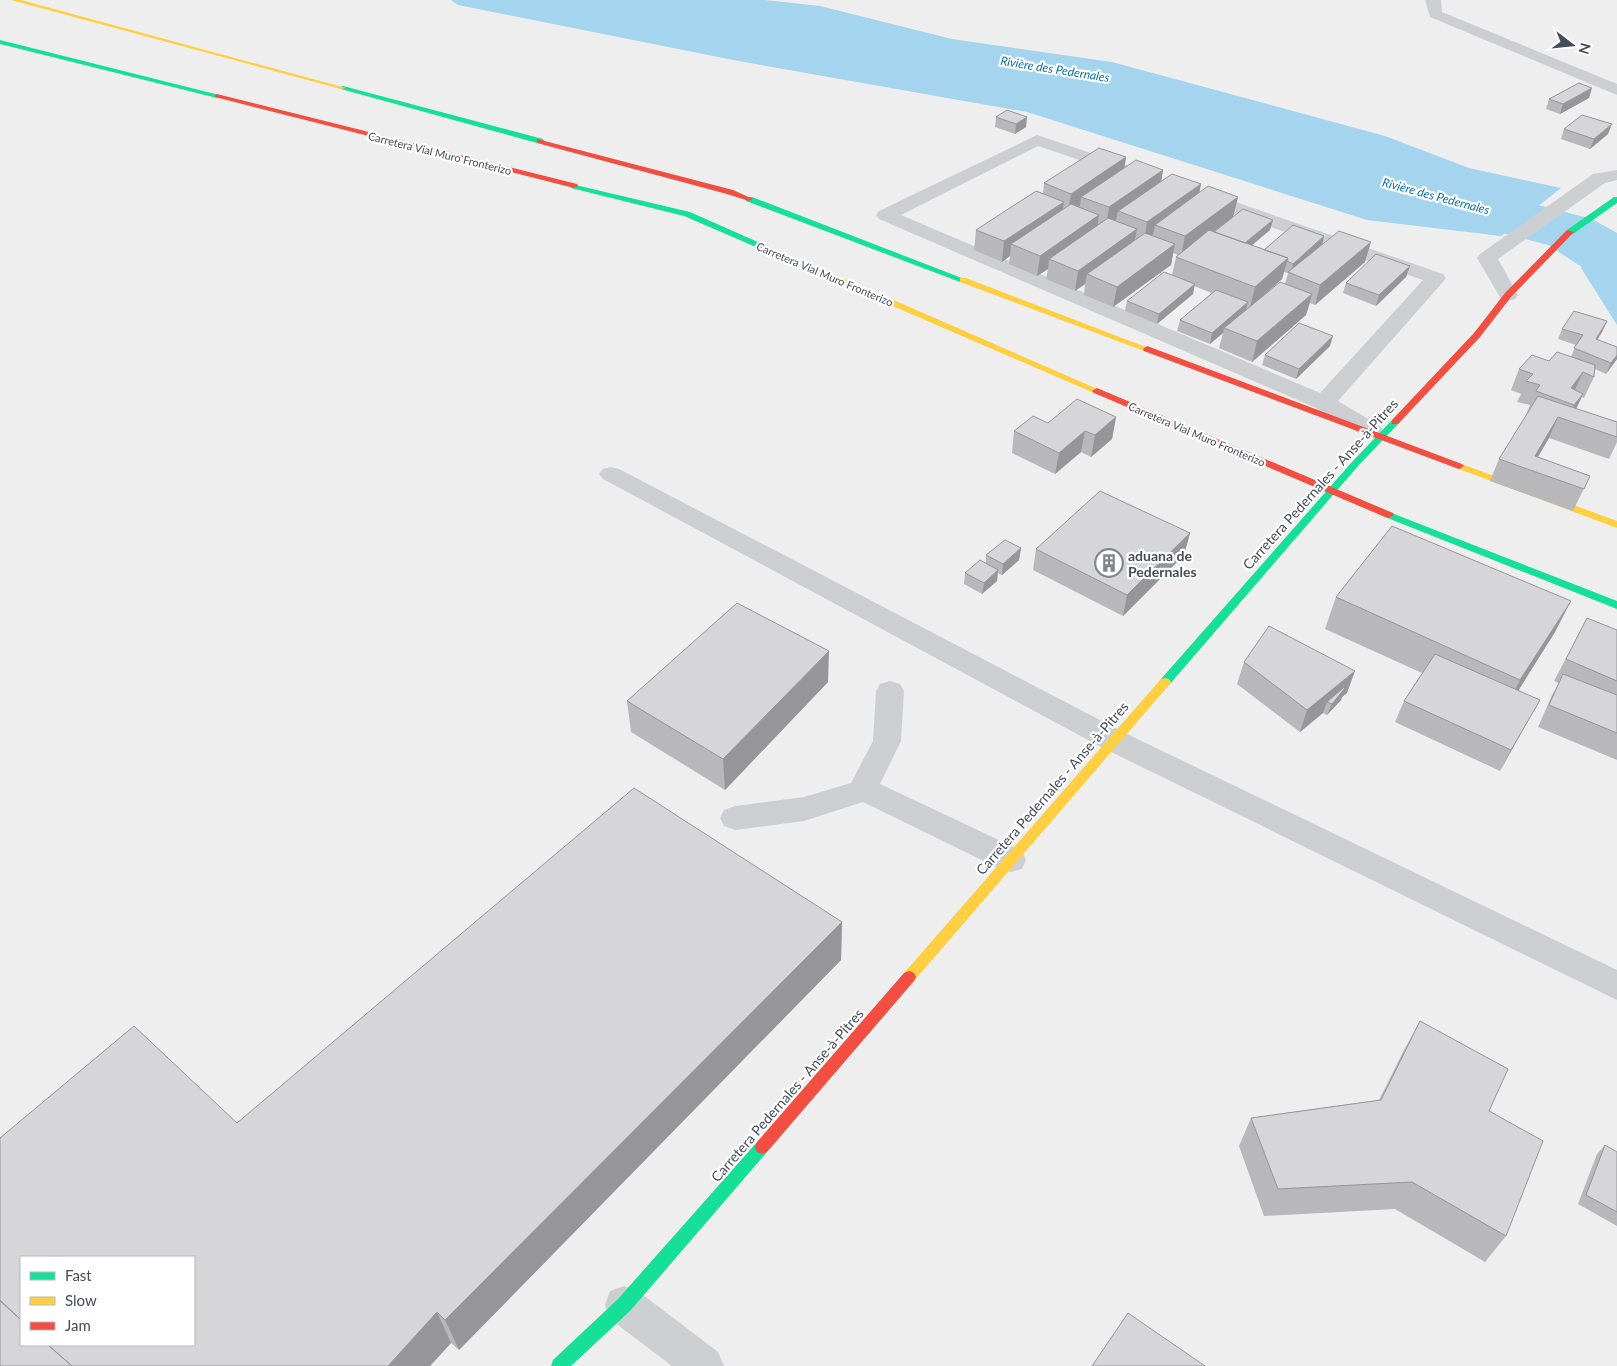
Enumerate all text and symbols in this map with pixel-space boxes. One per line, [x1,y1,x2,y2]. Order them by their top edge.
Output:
north arrow [1547,20,1597,70]
text: N [1575,41,1595,56]
water label: Rivière des Pedernales [999,53,1111,85]
street label: Carretera Vial Muro Fronterizo [367,129,513,177]
water label: Rivière des Pedernales [1381,174,1491,218]
street label: Carretera Vial Muro Fronterizo [755,239,895,309]
street label: Carretera Pedernales - Anse-à-Pitres [1239,395,1401,573]
street label: Carretera Vial Muro Fronterizo [1127,399,1267,469]
place label: aduana de Pedernales [1128,547,1197,580]
building icon: aduana de Pedernales [1094,548,1124,578]
street label: Carretera Pedernales - Anse-à-Pitres [972,698,1132,878]
street label: Carretera Pedernales - Anse-à-Pitres [707,1005,867,1185]
legend [20,1256,195,1346]
text: Fast [65,1266,92,1284]
text: Slow [65,1291,97,1309]
text: Jam [65,1316,91,1334]

